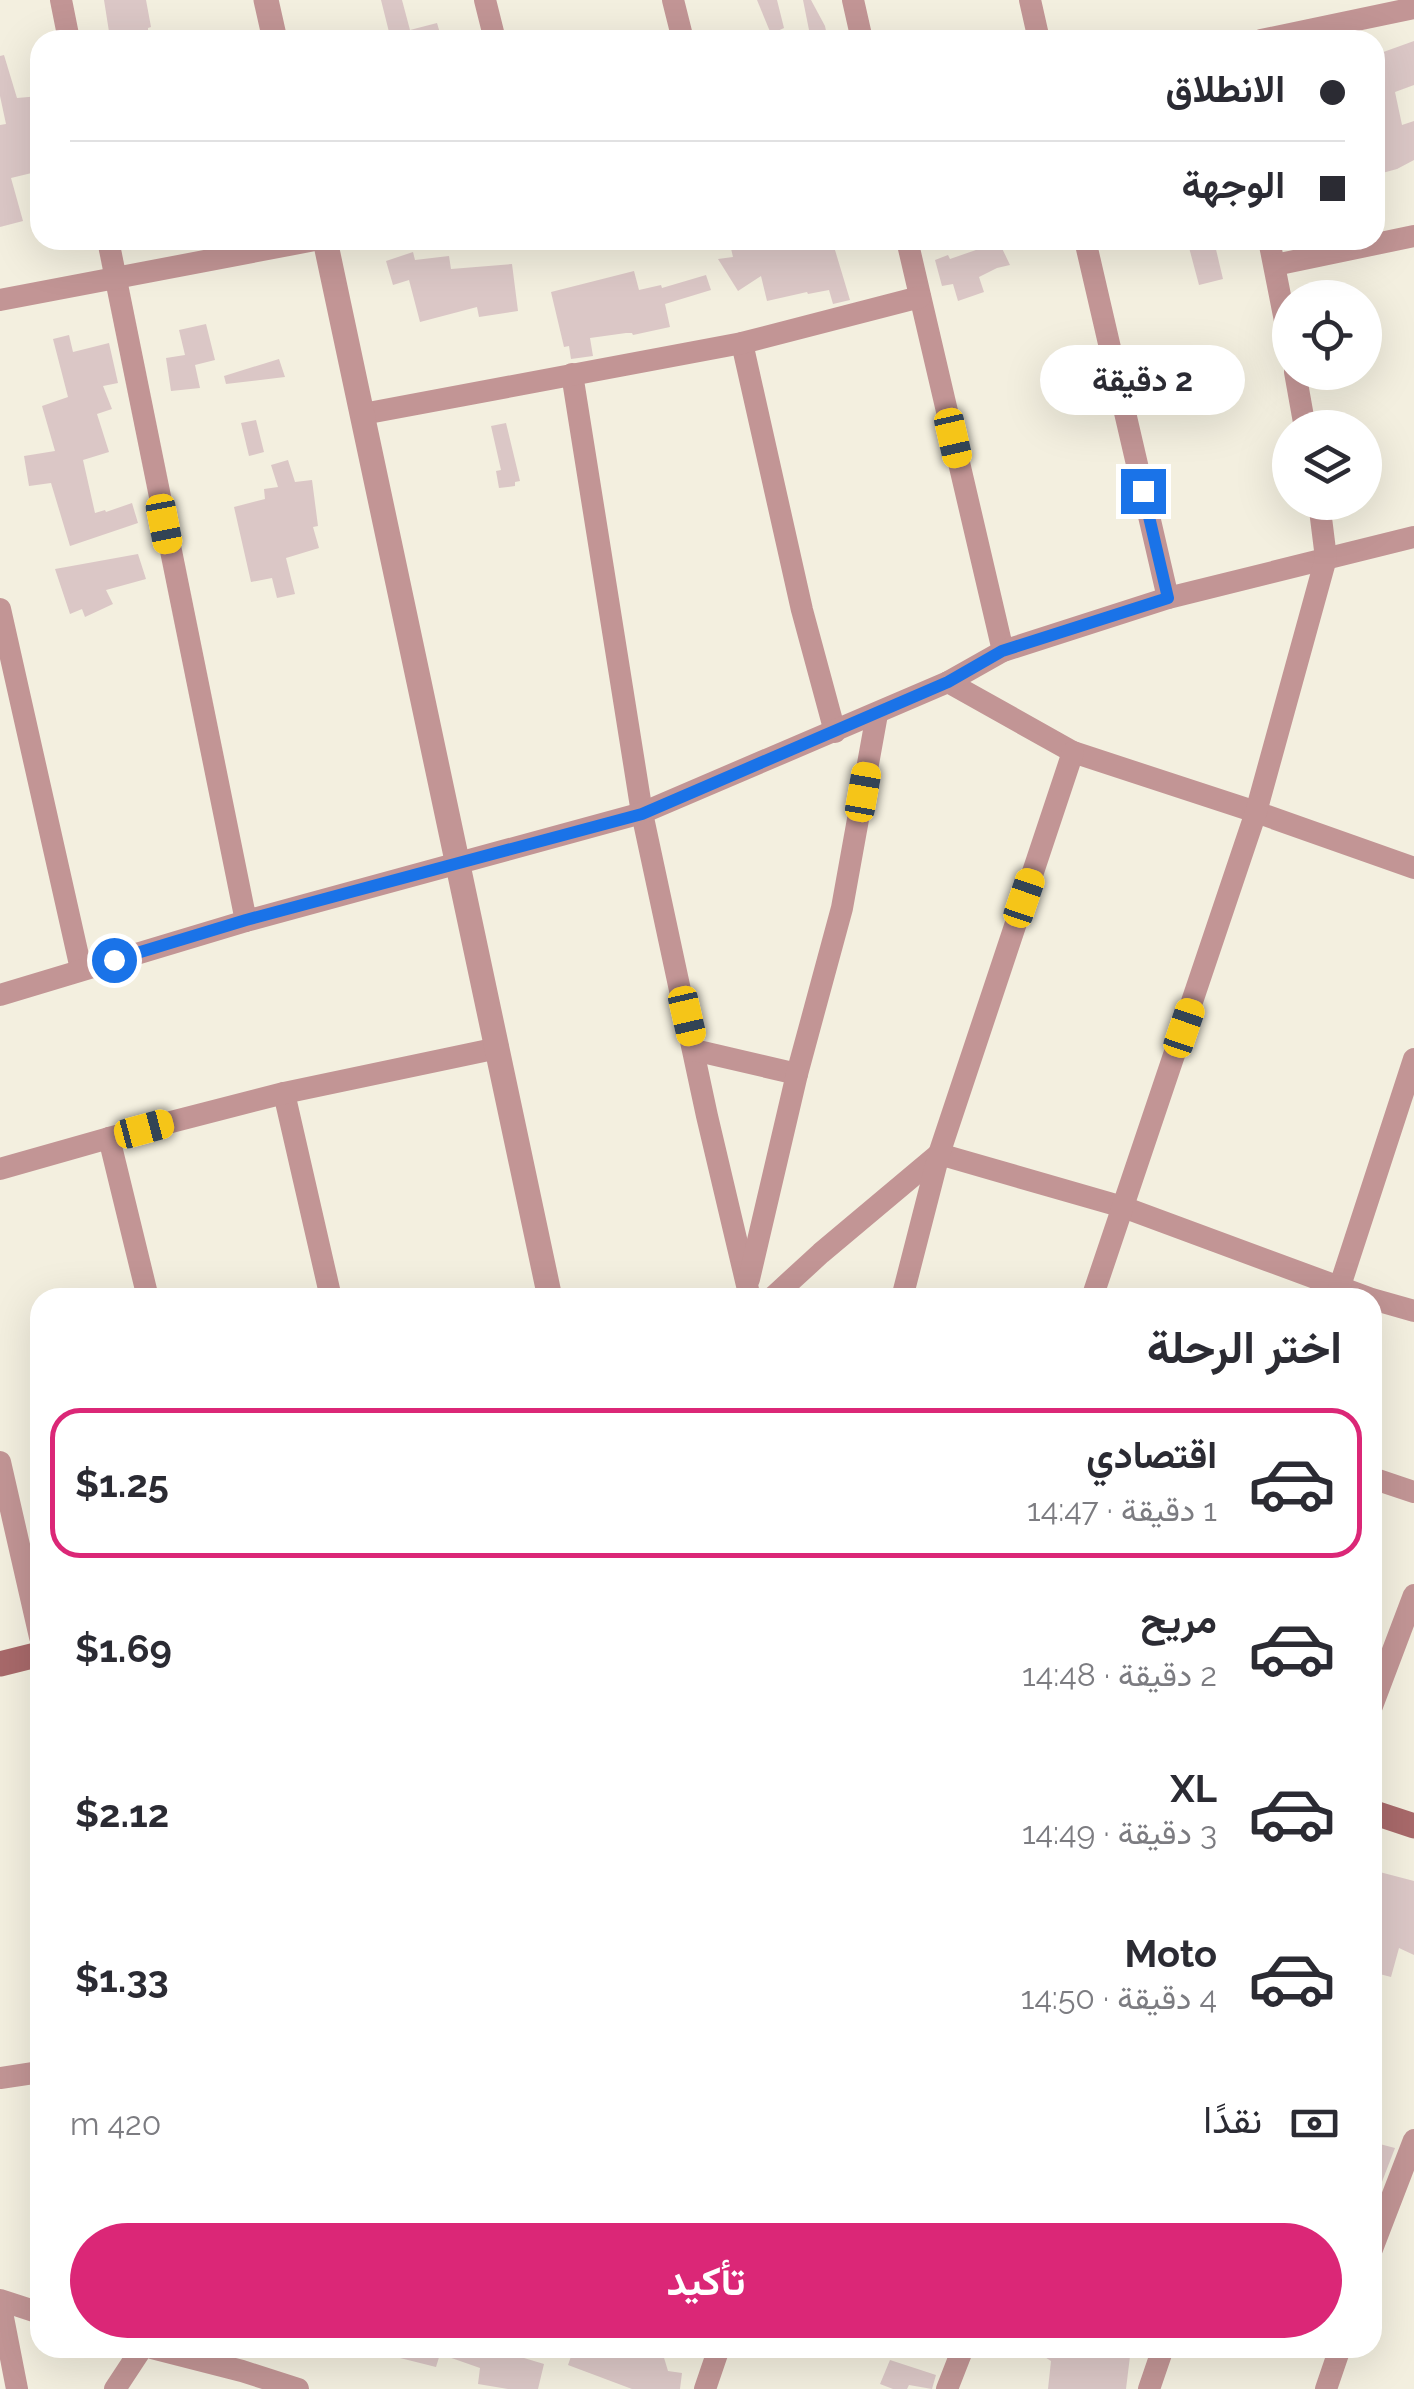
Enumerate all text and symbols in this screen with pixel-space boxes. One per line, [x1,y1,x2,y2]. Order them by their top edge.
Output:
text: الانطلاق [1166,66,1285,111]
text: الوجهة [1182,162,1285,207]
map controls [1272,280,1382,520]
button: locate [1272,280,1382,390]
callout: 2 دقيقة [1040,346,1246,416]
text: 2 دقيقة [1092,361,1193,398]
car [932,405,974,471]
button: layers [1272,410,1382,520]
route end [1121,469,1166,514]
car [144,492,184,556]
car [843,760,883,824]
car [1000,865,1048,931]
route start [92,938,137,983]
car [666,983,708,1049]
car [1160,995,1208,1061]
car [111,1107,177,1151]
text: اختر الرحلة [1147,1321,1342,1374]
text: اقتصادي [1086,1432,1217,1477]
icon: car [1247,1438,1337,1528]
text: $1.25 [75,1461,169,1506]
text: 1 دقيقة · 14:47 [1027,1491,1217,1528]
text: مريح [1141,1597,1217,1642]
icon: car [1247,1603,1337,1693]
text: $1.69 [75,1626,172,1671]
text: 2 دقيقة · 14:48 [1022,1656,1217,1693]
text: XL [1170,1766,1217,1811]
icon: car [1247,1768,1337,1858]
text: $2.12 [75,1791,169,1836]
text: 3 دقيقة · 14:49 [1022,1814,1217,1851]
text: Moto [1124,1931,1217,1976]
icon: car [1247,1933,1337,2023]
text: $1.33 [75,1956,169,2001]
text: 4 دقيقة · 14:50 [1021,1979,1217,2016]
icon: cash [1287,2096,1342,2151]
text: نقدًا [1203,2097,1262,2142]
text: 420 m [70,2105,161,2142]
button: تأكيد [70,2223,1342,2338]

